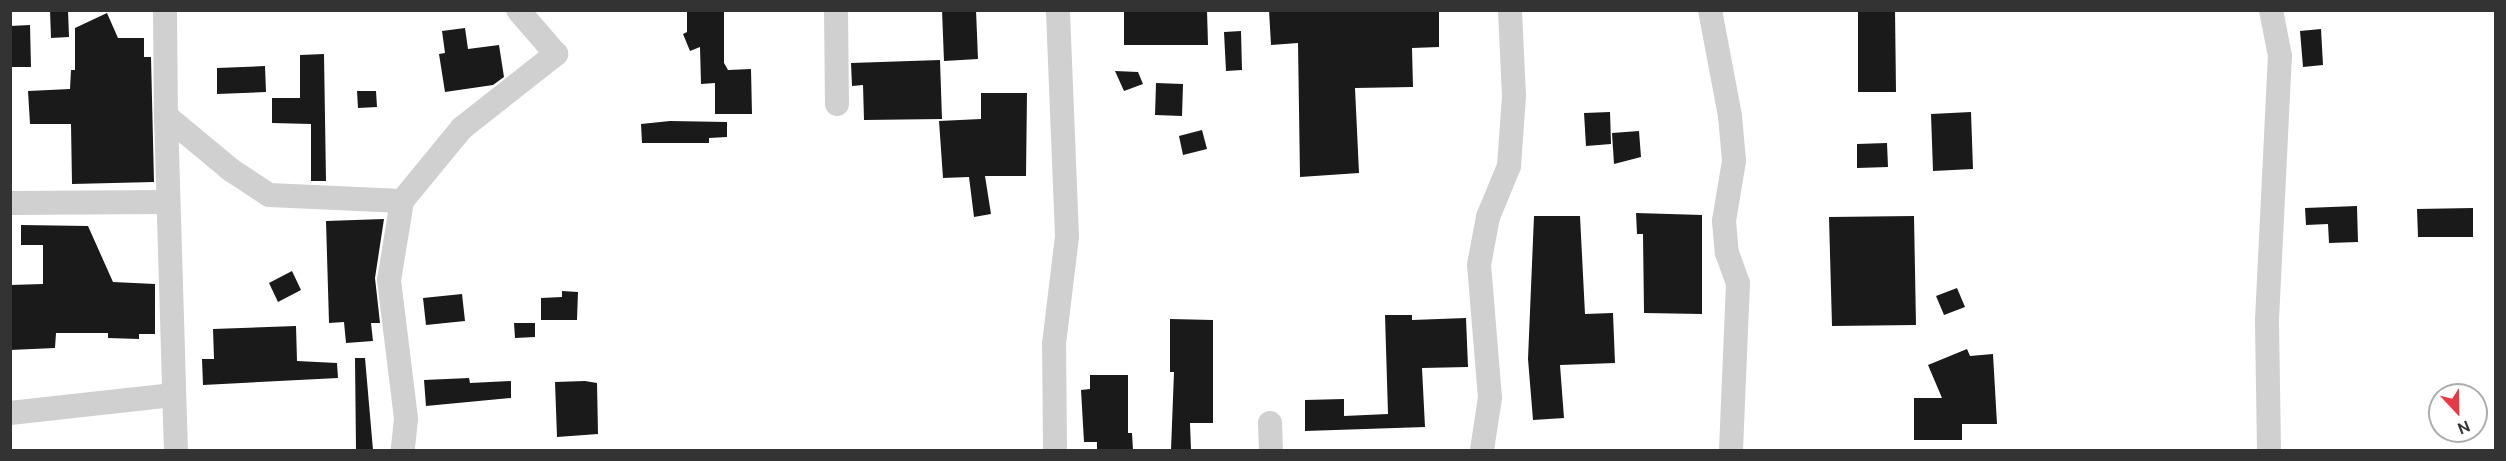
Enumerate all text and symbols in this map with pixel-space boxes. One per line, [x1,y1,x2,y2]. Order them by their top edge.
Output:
north arrow [2428,383,2488,443]
text: N [2455,417,2473,438]

